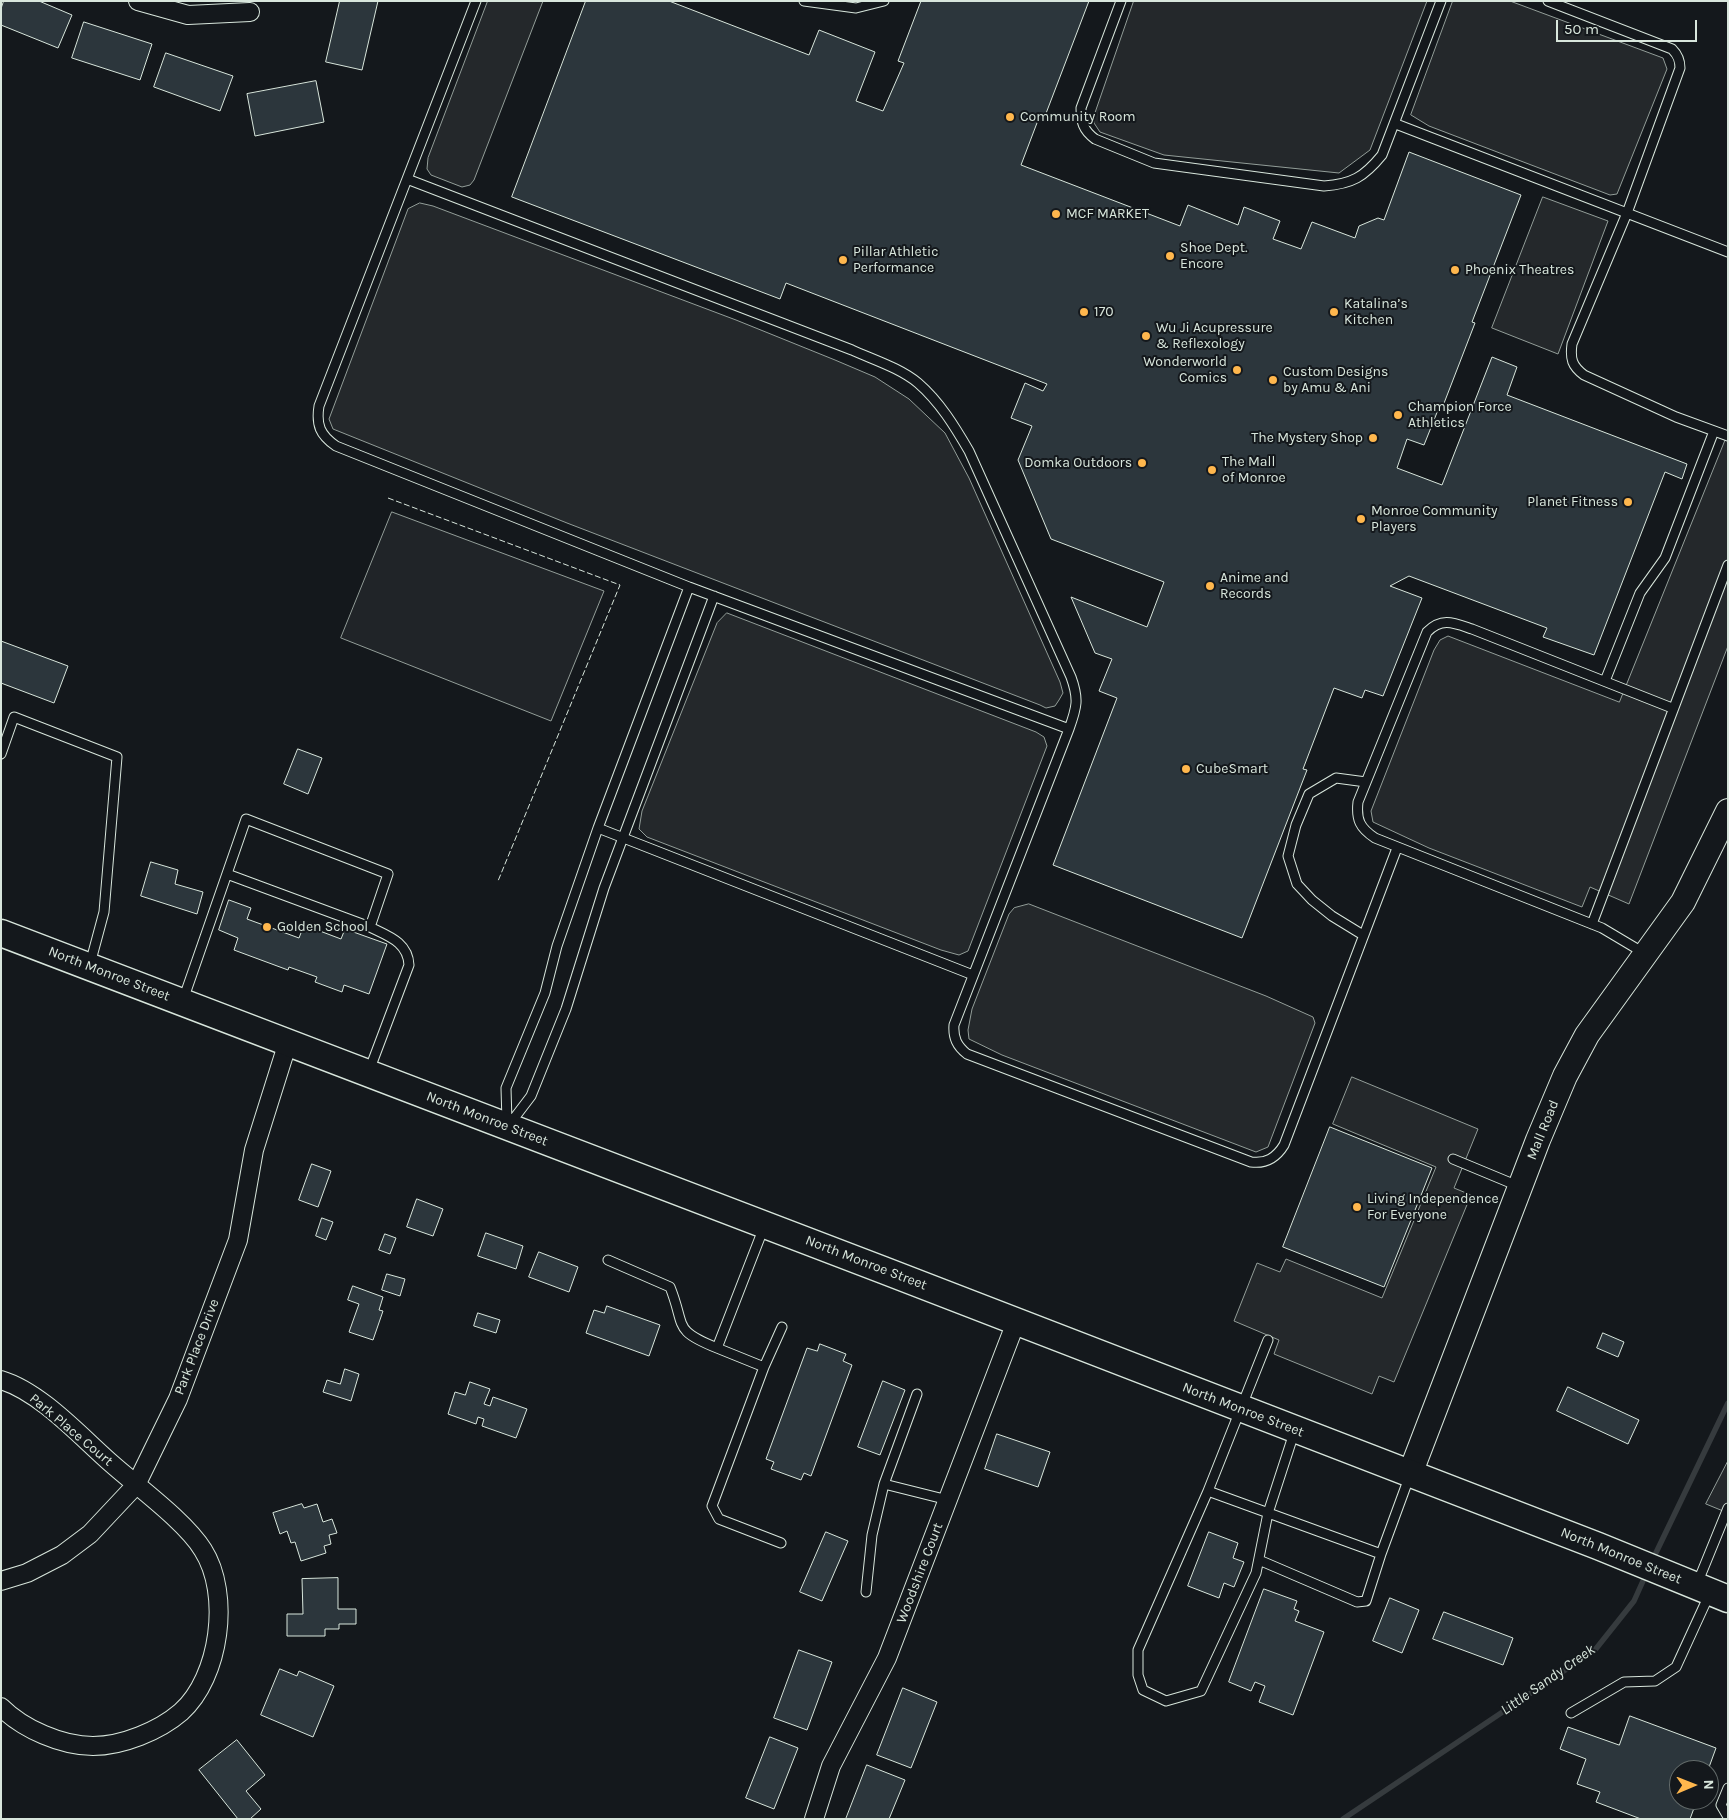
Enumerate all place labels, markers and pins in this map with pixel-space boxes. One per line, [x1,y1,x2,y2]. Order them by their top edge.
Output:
place label: Community Room [1020,109,1136,125]
marker: Community Room [1004,111,1016,123]
place label: MCF MARKET [1066,206,1149,222]
marker: MCF MARKET [1050,208,1062,220]
place label: Shoe Dept. Encore [1180,240,1247,272]
place label: Pillar Athletic Performance [853,244,938,276]
marker: Shoe Dept. Encore [1164,250,1176,262]
marker: Pillar Athletic Performance [837,254,849,266]
place label: Phoenix Theatres [1465,262,1574,278]
marker: Phoenix Theatres [1449,264,1461,276]
place label: Katalina’s Kitchen [1344,296,1408,328]
place label: 170 [1094,304,1114,320]
marker: 170 [1078,306,1090,318]
marker: Katalina’s Kitchen [1328,306,1340,318]
place label: Wu Ji Acupressure & Reflexology [1156,320,1273,352]
marker: Wu Ji Acupressure & Reflexology [1140,330,1152,342]
place label: Wonderworld Comics [1143,354,1227,387]
marker: Wonderworld Comics [1231,364,1243,376]
place label: Custom Designs by Amu & Ani [1283,364,1388,397]
marker: Custom Designs by Amu & Ani [1267,374,1279,386]
place label: Champion Force Athletics [1408,399,1512,432]
marker: Champion Force Athletics [1392,409,1404,421]
place label: The Mystery Shop [1251,430,1363,446]
marker: The Mystery Shop [1367,432,1379,444]
place label: The Mall of Monroe [1222,454,1286,487]
place label: Domka Outdoors [1024,455,1132,471]
marker: Domka Outdoors [1136,457,1148,469]
marker: The Mall of Monroe [1206,464,1218,476]
place label: Planet Fitness [1527,494,1618,510]
marker: Planet Fitness [1622,496,1634,508]
place label: Monroe Community Players [1371,503,1497,536]
marker: Monroe Community Players [1355,513,1367,525]
place label: Anime and Records [1220,570,1289,602]
marker: Anime and Records [1204,580,1216,592]
place label: CubeSmart [1196,761,1268,777]
marker: CubeSmart [1180,763,1192,775]
place label: Golden School [277,919,368,935]
marker: Golden School [261,921,273,933]
place label: Living Independence For Everyone [1367,1191,1499,1224]
marker: Living Independence For Everyone [1351,1201,1363,1213]

